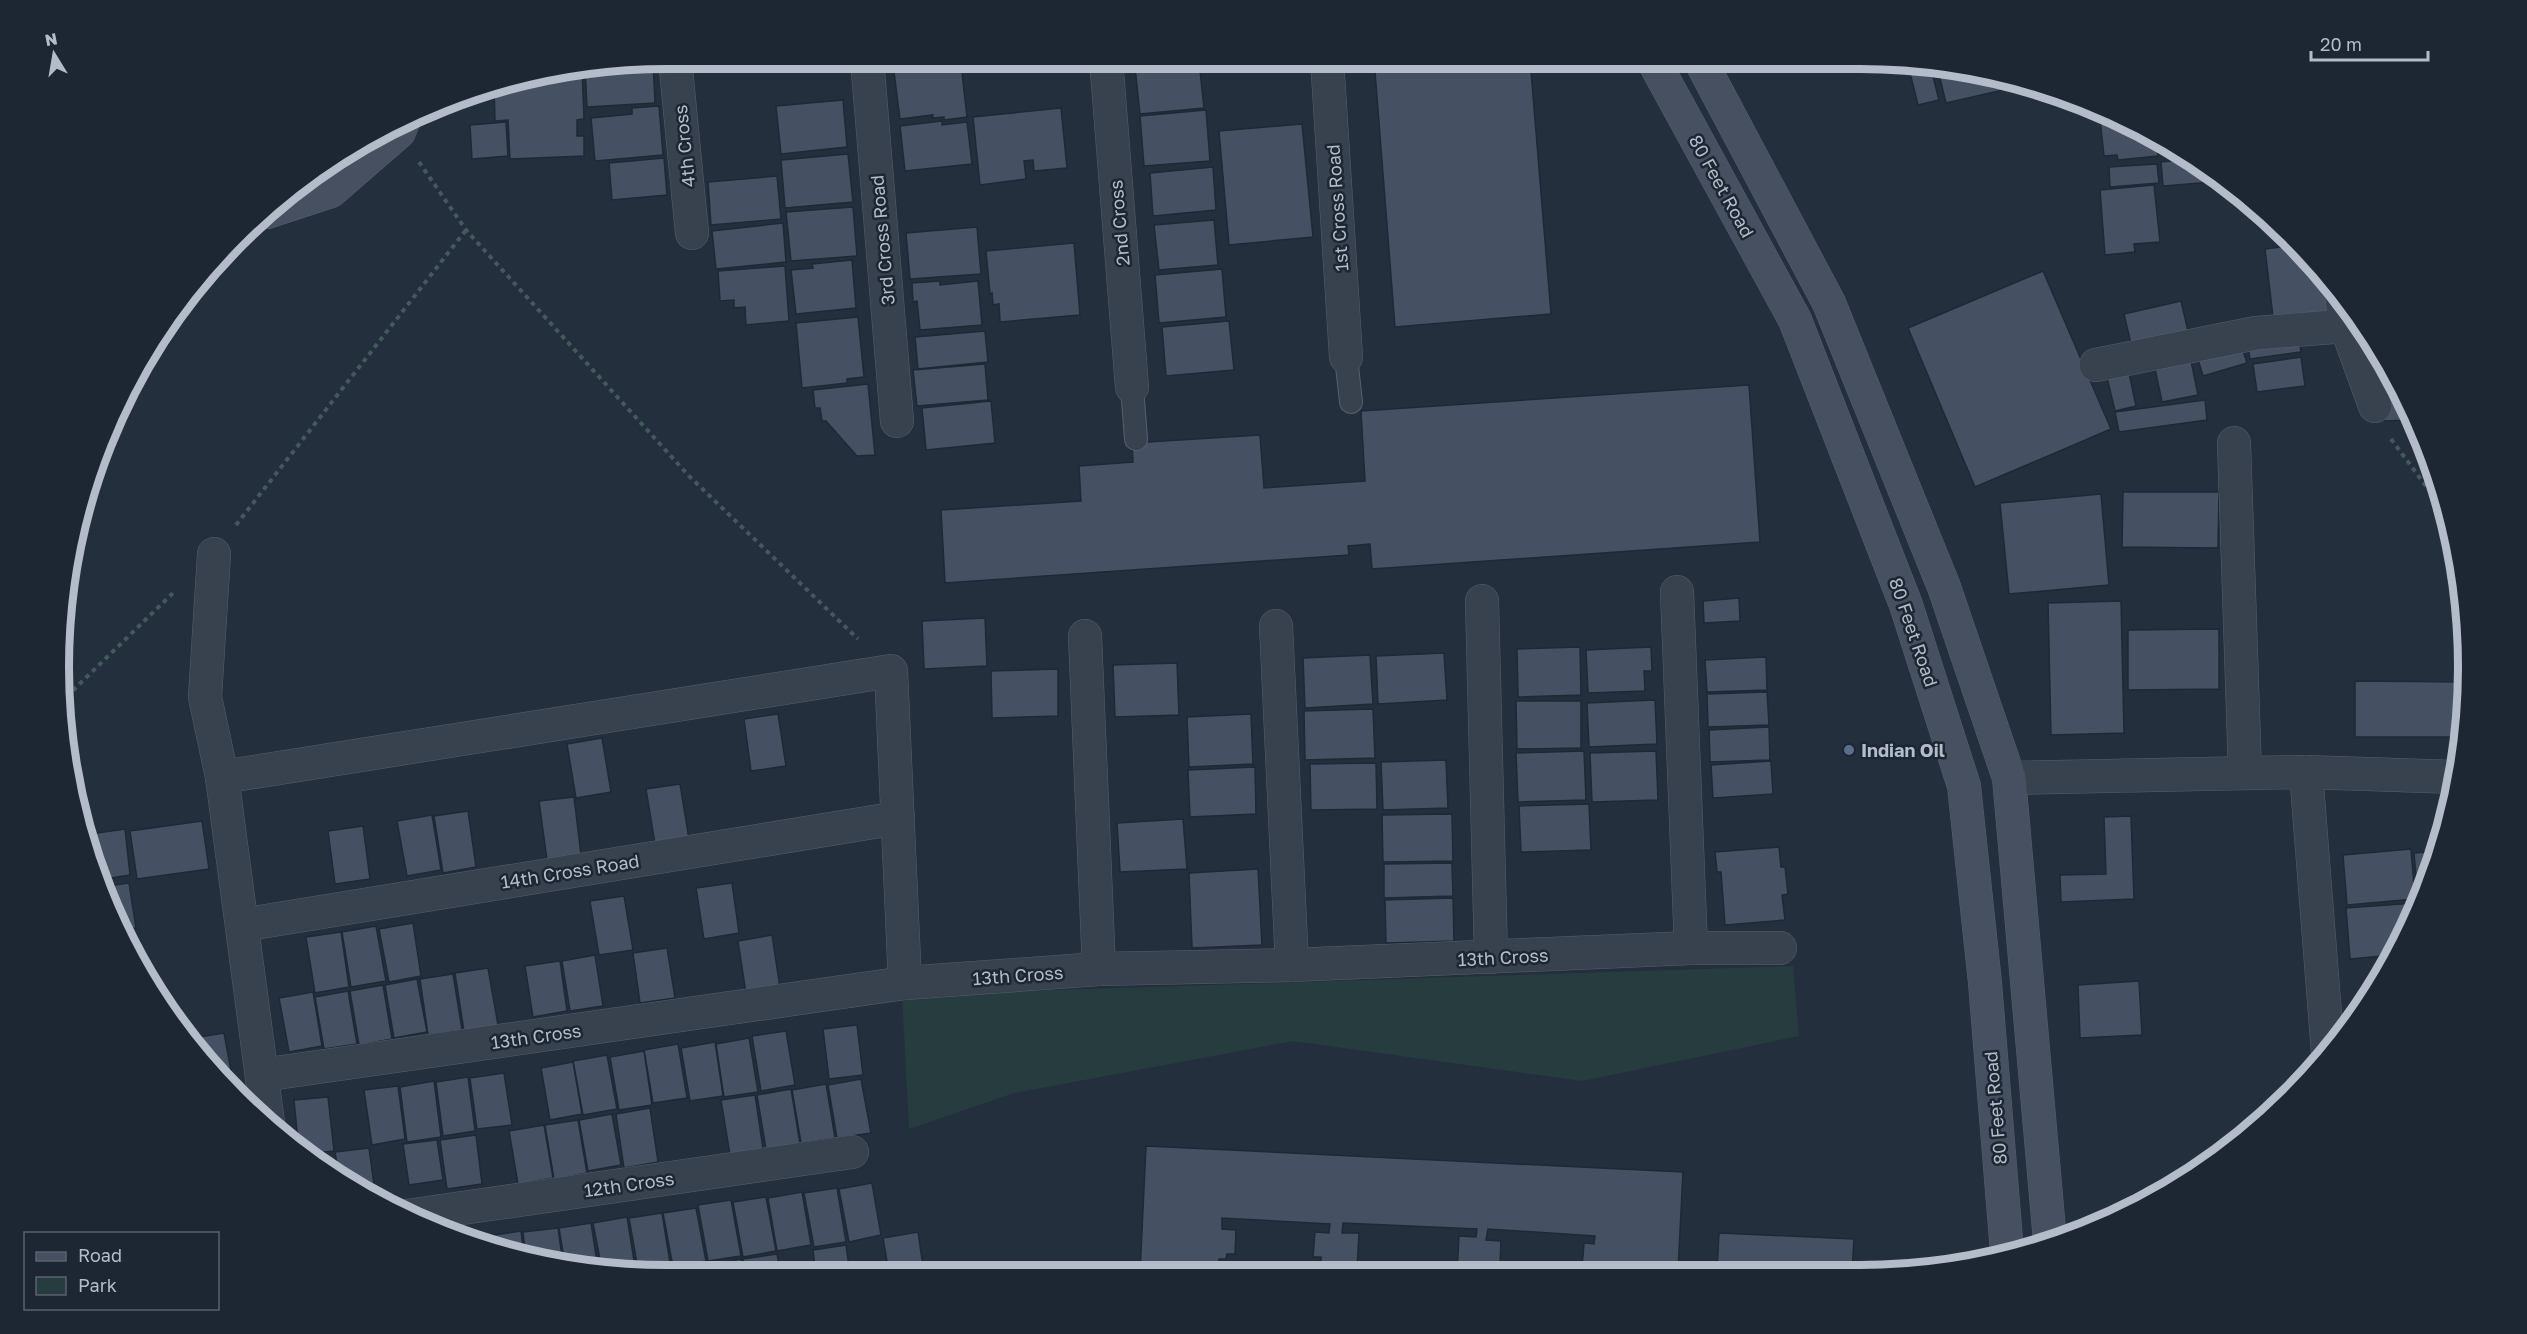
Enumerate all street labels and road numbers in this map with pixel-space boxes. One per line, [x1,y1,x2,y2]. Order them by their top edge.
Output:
street label: 4th Cross [669,104,699,188]
street label: 80 Feet Road [1685,131,1759,241]
street label: 1st Cross Road [1322,144,1352,272]
street label: 3rd Cross Road [865,174,899,306]
street label: 2nd Cross [1104,179,1134,267]
street label: 80 Feet Road [1885,575,1943,689]
street label: 14th Cross Road [499,849,641,893]
street label: 13th Cross [1457,944,1549,970]
street label: 13th Cross [972,961,1064,989]
street label: 13th Cross [489,1019,583,1053]
street label: 80 Feet Road [1979,1050,2011,1166]
street label: 12th Cross [582,1167,676,1201]

